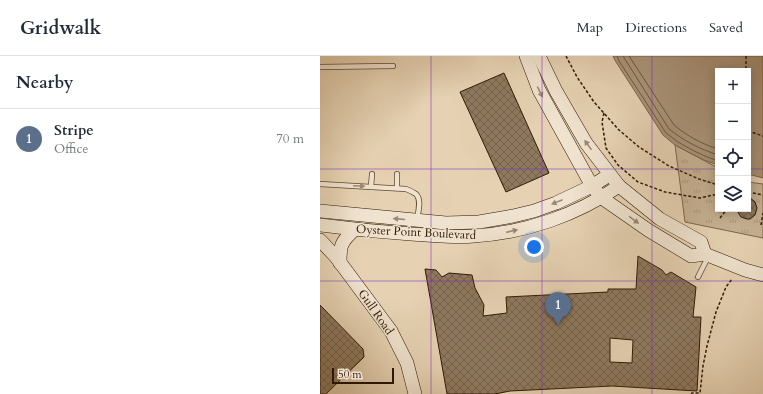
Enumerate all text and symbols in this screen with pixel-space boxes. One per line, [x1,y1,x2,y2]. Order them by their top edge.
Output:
text: Gridwalk [20,15,101,41]
text: Map [577,18,603,37]
text: Directions [625,18,687,37]
text: Saved [709,18,743,37]
map controls [715,68,751,212]
button: + [715,68,751,104]
text: Nearby [16,71,73,94]
one-way arrow [537,87,543,98]
button: − [715,104,751,140]
text: Stripe [54,120,94,140]
text: 1 [26,130,32,148]
text: 70 m [276,130,304,148]
text: Office [54,140,88,158]
one-way arrow [584,140,592,150]
button: locate [715,140,751,176]
button: layers [715,176,751,212]
one-way arrow [353,183,365,190]
one-way arrow [550,200,562,206]
one-way arrow [393,215,405,222]
one-way arrow [629,216,640,224]
street label: Oyster Point Boulevard [356,221,477,243]
one-way arrow [506,227,519,233]
your location [524,237,544,257]
street label: Gull Road [355,286,398,338]
pin: 1 [545,292,571,325]
scale bar [332,366,394,385]
text: 50 m [338,367,362,382]

